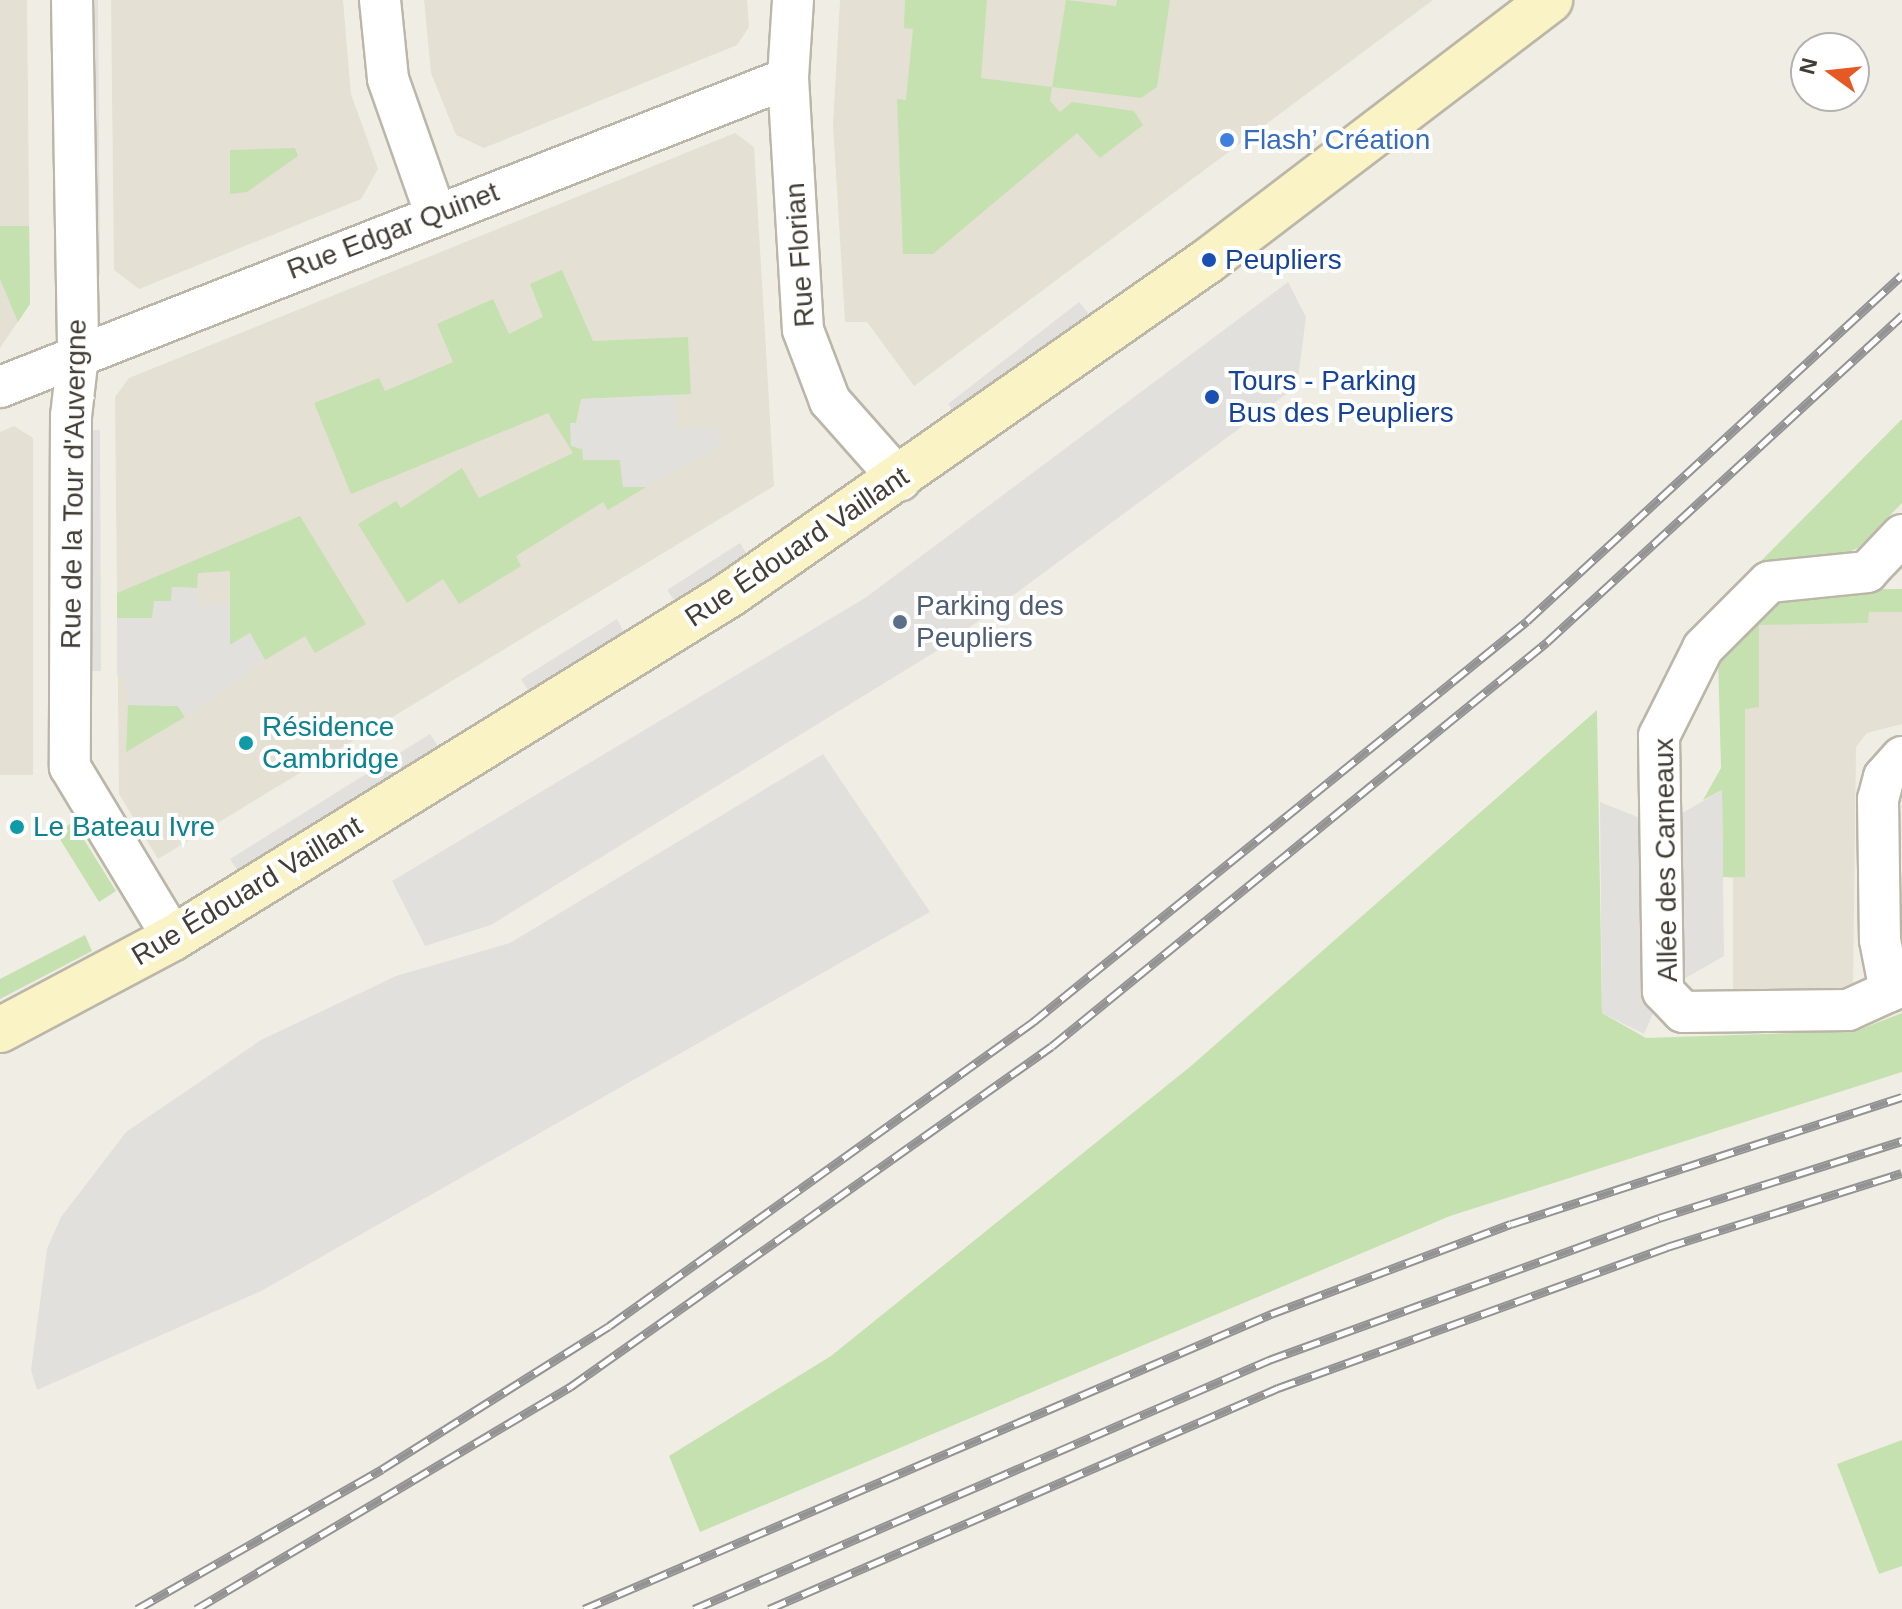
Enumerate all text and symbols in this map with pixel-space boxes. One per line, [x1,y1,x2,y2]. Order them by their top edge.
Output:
north arrow [1790,32,1870,112]
text: N [1794,55,1822,77]
place label: Flash’ Création [1243,123,1431,157]
marker: Flash’ Création [1218,131,1236,149]
street label: Rue Edgar Quinet [282,175,504,287]
street label: Rue Florian [778,182,822,328]
place label: Peupliers [1225,243,1342,277]
marker: Peupliers [1200,251,1218,269]
street label: Rue de la Tour d'Auvergne [54,318,94,650]
place label: Tours - Parking Bus des Peupliers [1228,364,1454,430]
marker: Tours - Parking Bus des Peupliers [1203,388,1221,406]
street label: Rue Édouard Vaillant [679,460,915,634]
place label: Parking des Peupliers [916,589,1064,655]
marker: Parking des Peupliers [891,613,909,631]
place label: Résidence Cambridge [262,710,399,776]
marker: Résidence Cambridge [237,734,255,752]
street label: Allée des Carneaux [1647,738,1685,982]
street label: Rue Édouard Vaillant [126,809,368,973]
place label: Le Bateau Ivre [33,810,215,844]
marker: Le Bateau Ivre [8,818,26,836]

